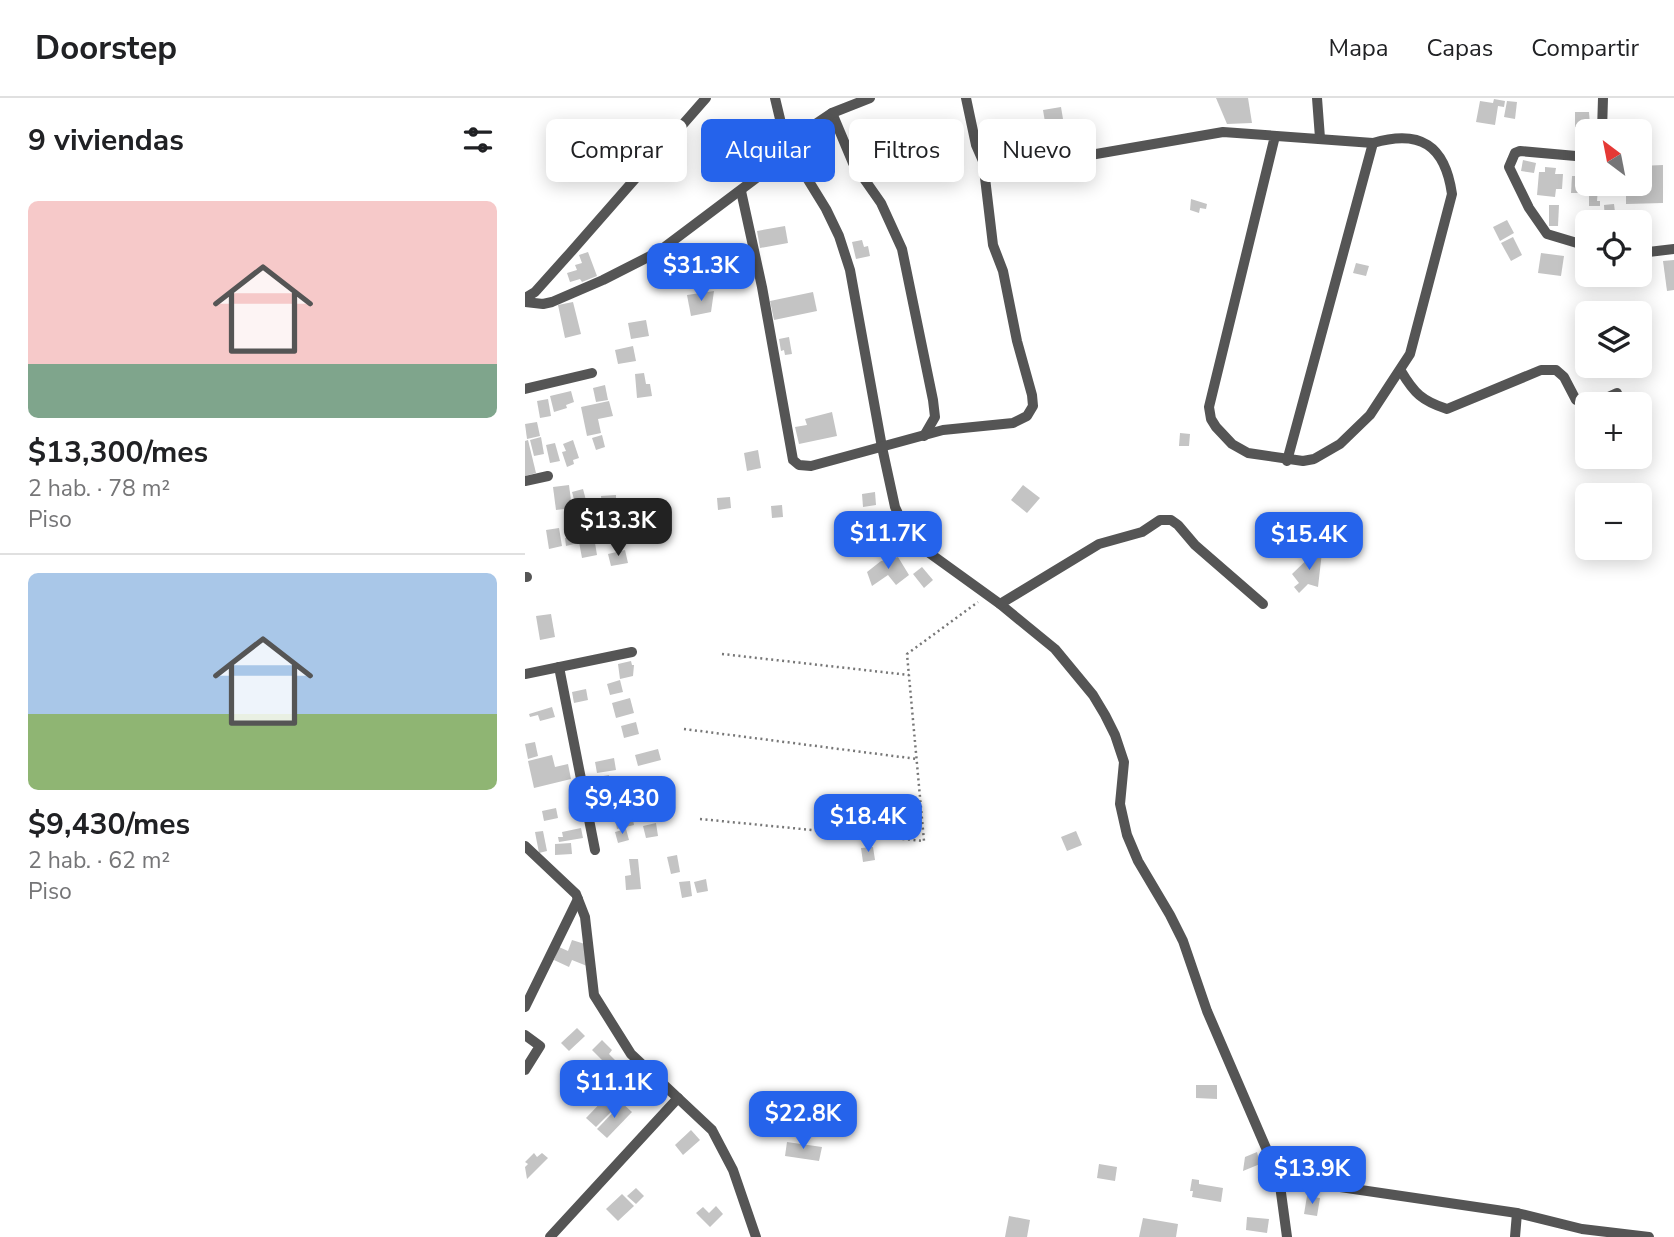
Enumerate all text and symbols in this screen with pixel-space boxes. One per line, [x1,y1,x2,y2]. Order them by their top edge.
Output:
text: Doorstep [35,26,177,71]
text: Mapa [1329,32,1389,64]
text: Capas [1427,32,1493,64]
text: Compartir [1531,32,1639,64]
chip: Comprar [546,119,687,182]
chip: Alquilar [701,119,835,182]
chip: Filtros [849,119,964,182]
chip: Nuevo [978,119,1096,182]
north arrow [1575,119,1652,196]
map controls [1575,119,1652,560]
text: 9 viviendas [28,120,184,161]
icon: filters [459,121,497,159]
button: locate [1575,210,1652,287]
pin: $31.3K [644,244,758,303]
icon: home [200,246,326,372]
text: $31.3K [663,250,739,281]
button: layers [1575,301,1652,378]
button: + [1575,392,1652,469]
text: $13,300/mes [28,432,208,473]
text: 2 hab. · 78 m² [28,473,170,504]
button: − [1575,483,1652,560]
pin: $13.3K [561,498,675,558]
text: Piso [28,504,72,535]
text: $13.3K [580,505,656,536]
pin: $11.7K [831,512,945,571]
pin: $15.4K [1252,512,1366,572]
text: $11.7K [850,518,926,549]
text: $15.4K [1271,519,1347,550]
icon: home [200,618,326,744]
pin: $9,430 [565,776,679,836]
text: $9,430 [585,783,659,814]
pin: $18.4K [811,794,925,854]
text: $18.4K [830,801,906,832]
text: $9,430/mes [28,804,190,845]
text: 2 hab. · 62 m² [28,845,170,876]
text: Piso [28,876,72,907]
pin: $11.1K [557,1060,671,1120]
text: $11.1K [576,1067,652,1098]
pin: $22.8K [746,1091,860,1151]
text: $22.8K [765,1098,841,1129]
pin: $13.9K [1255,1146,1369,1206]
text: $13.9K [1274,1153,1350,1184]

